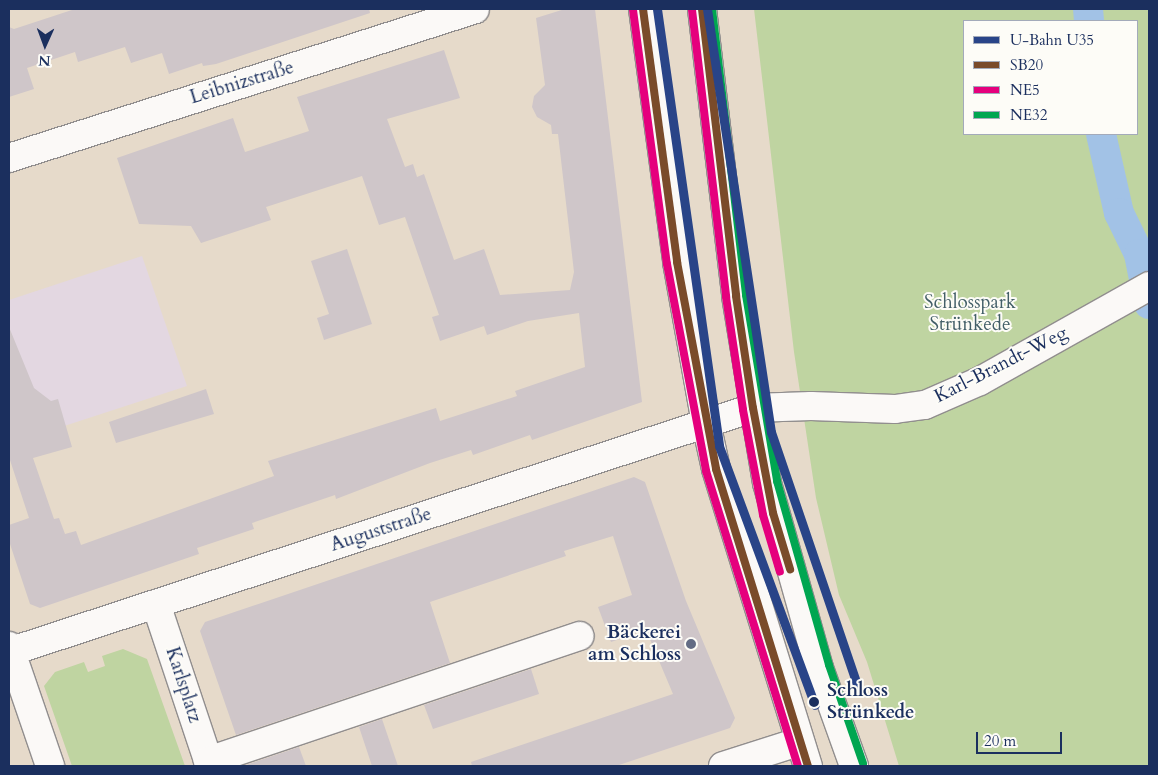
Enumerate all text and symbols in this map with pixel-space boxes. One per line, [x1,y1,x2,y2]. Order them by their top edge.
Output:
north arrow [20,20,70,70]
legend [963,20,1138,135]
text: U-Bahn U35 [1010,30,1094,50]
text: N [38,51,51,70]
text: SB20 [1010,55,1043,75]
street label: Leibnizstraße [187,56,297,110]
text: NE5 [1010,80,1040,100]
text: NE32 [1010,105,1047,125]
park label: Schlosspark Strünkede [924,292,1016,336]
street label: Karl-Brandt-Weg [931,322,1071,408]
street label: Auguststraße [328,503,434,557]
place label: Bäckerei am Schloss [588,622,681,666]
marker: Bäckerei am Schloss [685,638,697,650]
street label: Karlsplatz [160,644,206,726]
place label: Schloss Strünkede [827,680,914,724]
marker: Schloss Strünkede [805,693,823,711]
scale bar [978,722,1064,754]
text: 20 m [984,731,1016,751]

